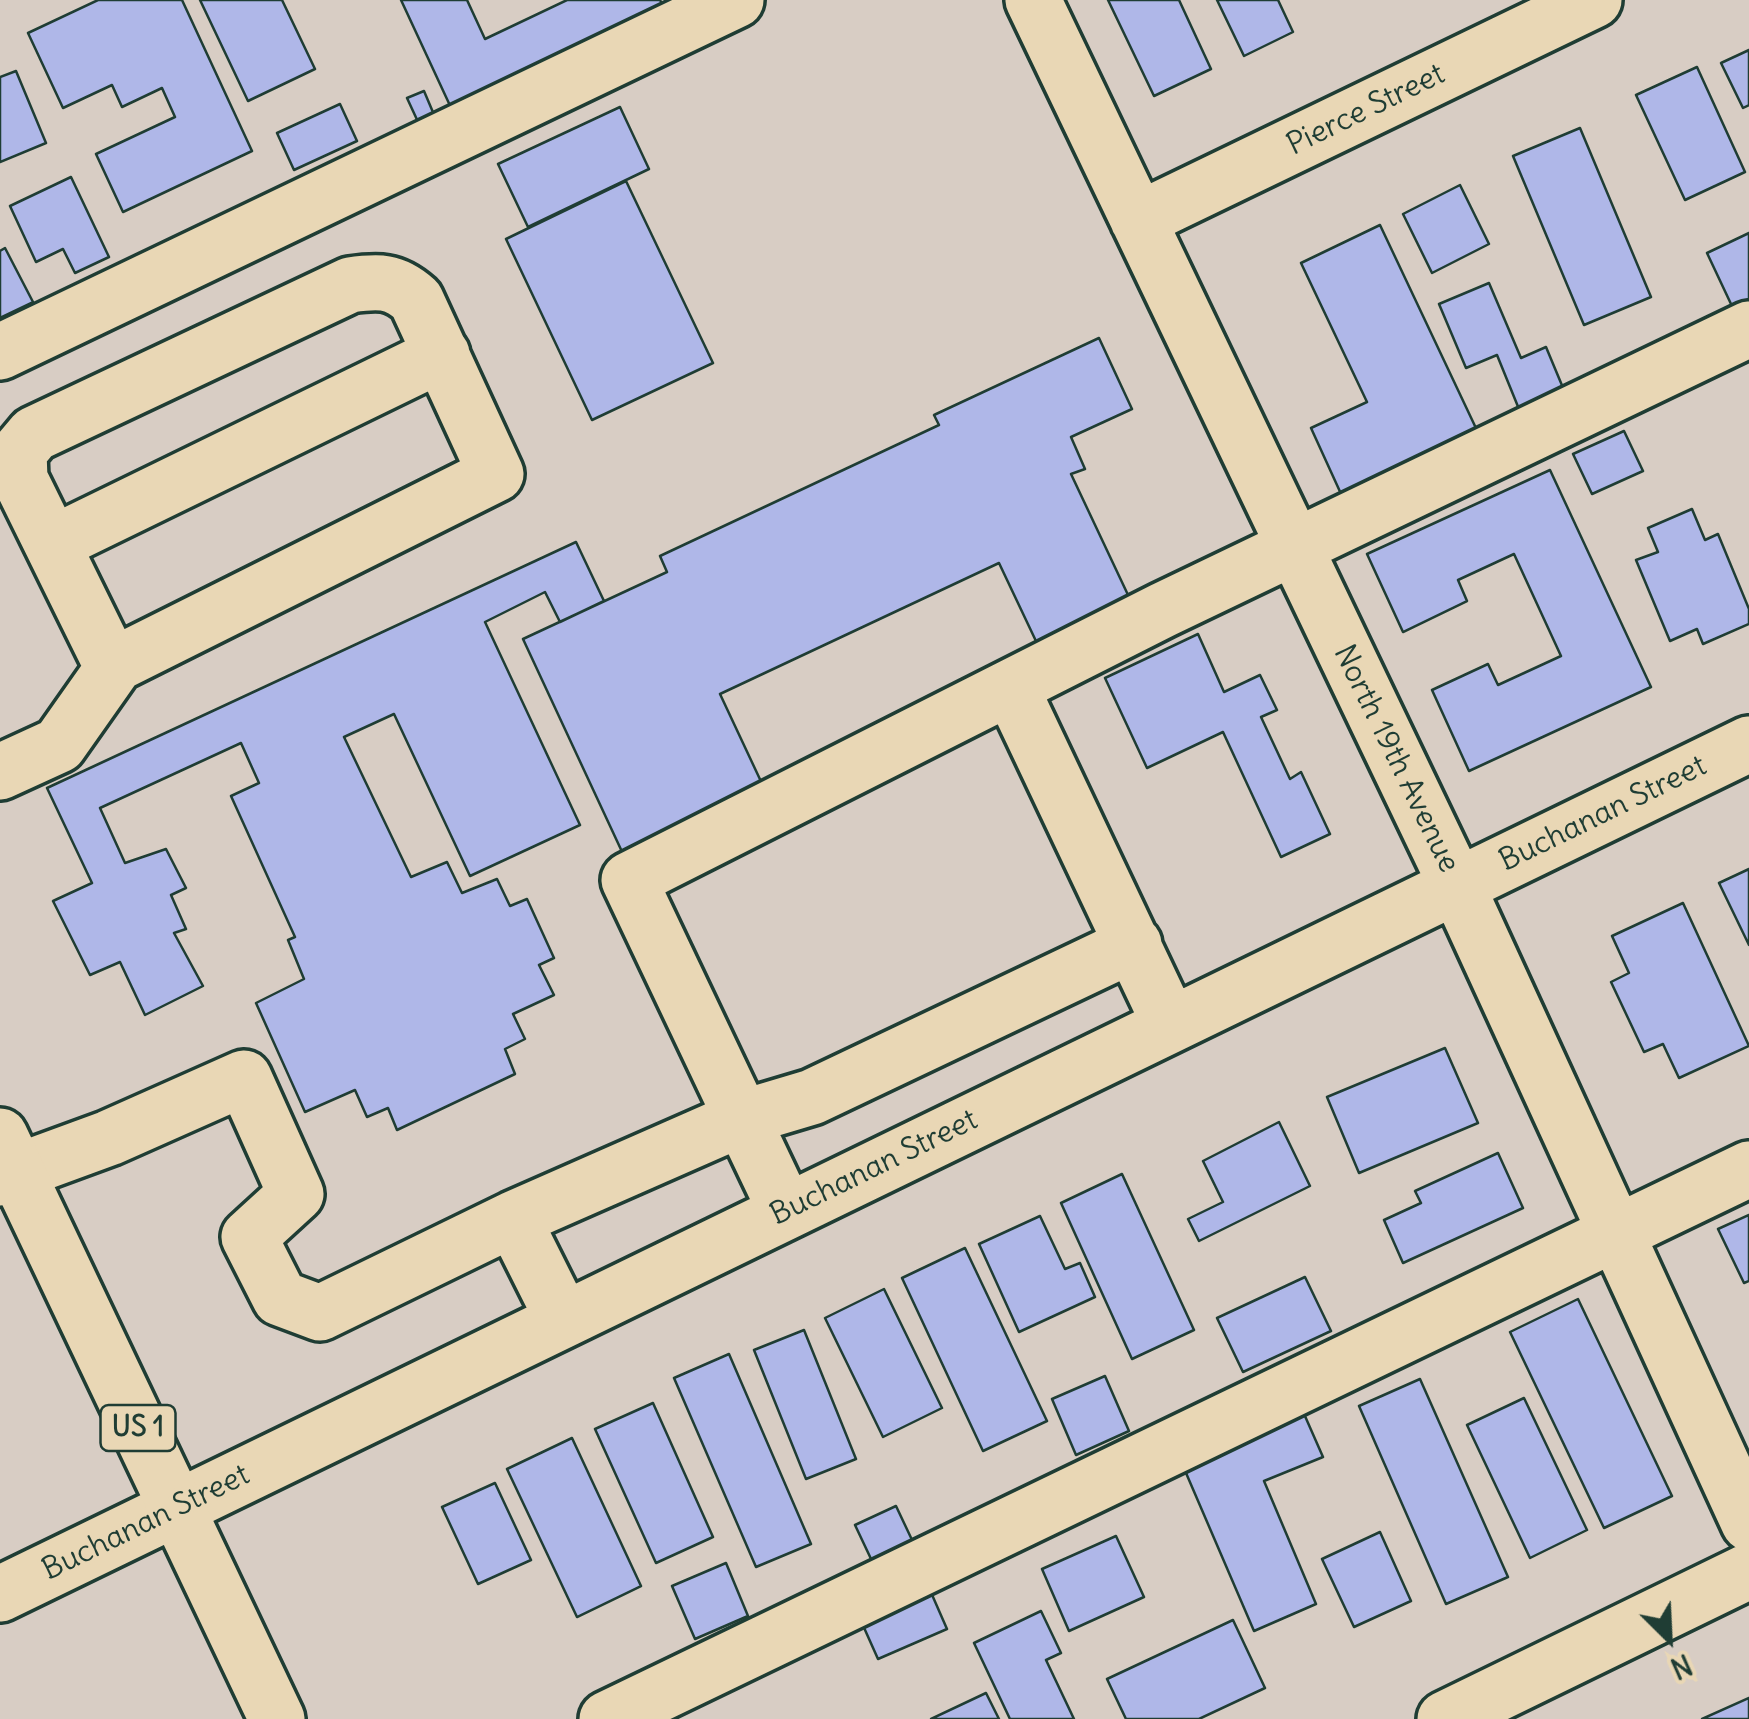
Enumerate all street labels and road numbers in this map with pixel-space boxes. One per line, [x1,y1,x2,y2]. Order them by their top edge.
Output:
street label: Pierce Street [1281,56,1451,164]
street label: North 19th Avenue [1325,639,1467,879]
street label: Buchanan Street [1494,748,1712,880]
street label: Buchanan Street [765,1102,983,1234]
road number: US 1 [100,1405,176,1451]
street label: Buchanan Street [37,1457,255,1589]

